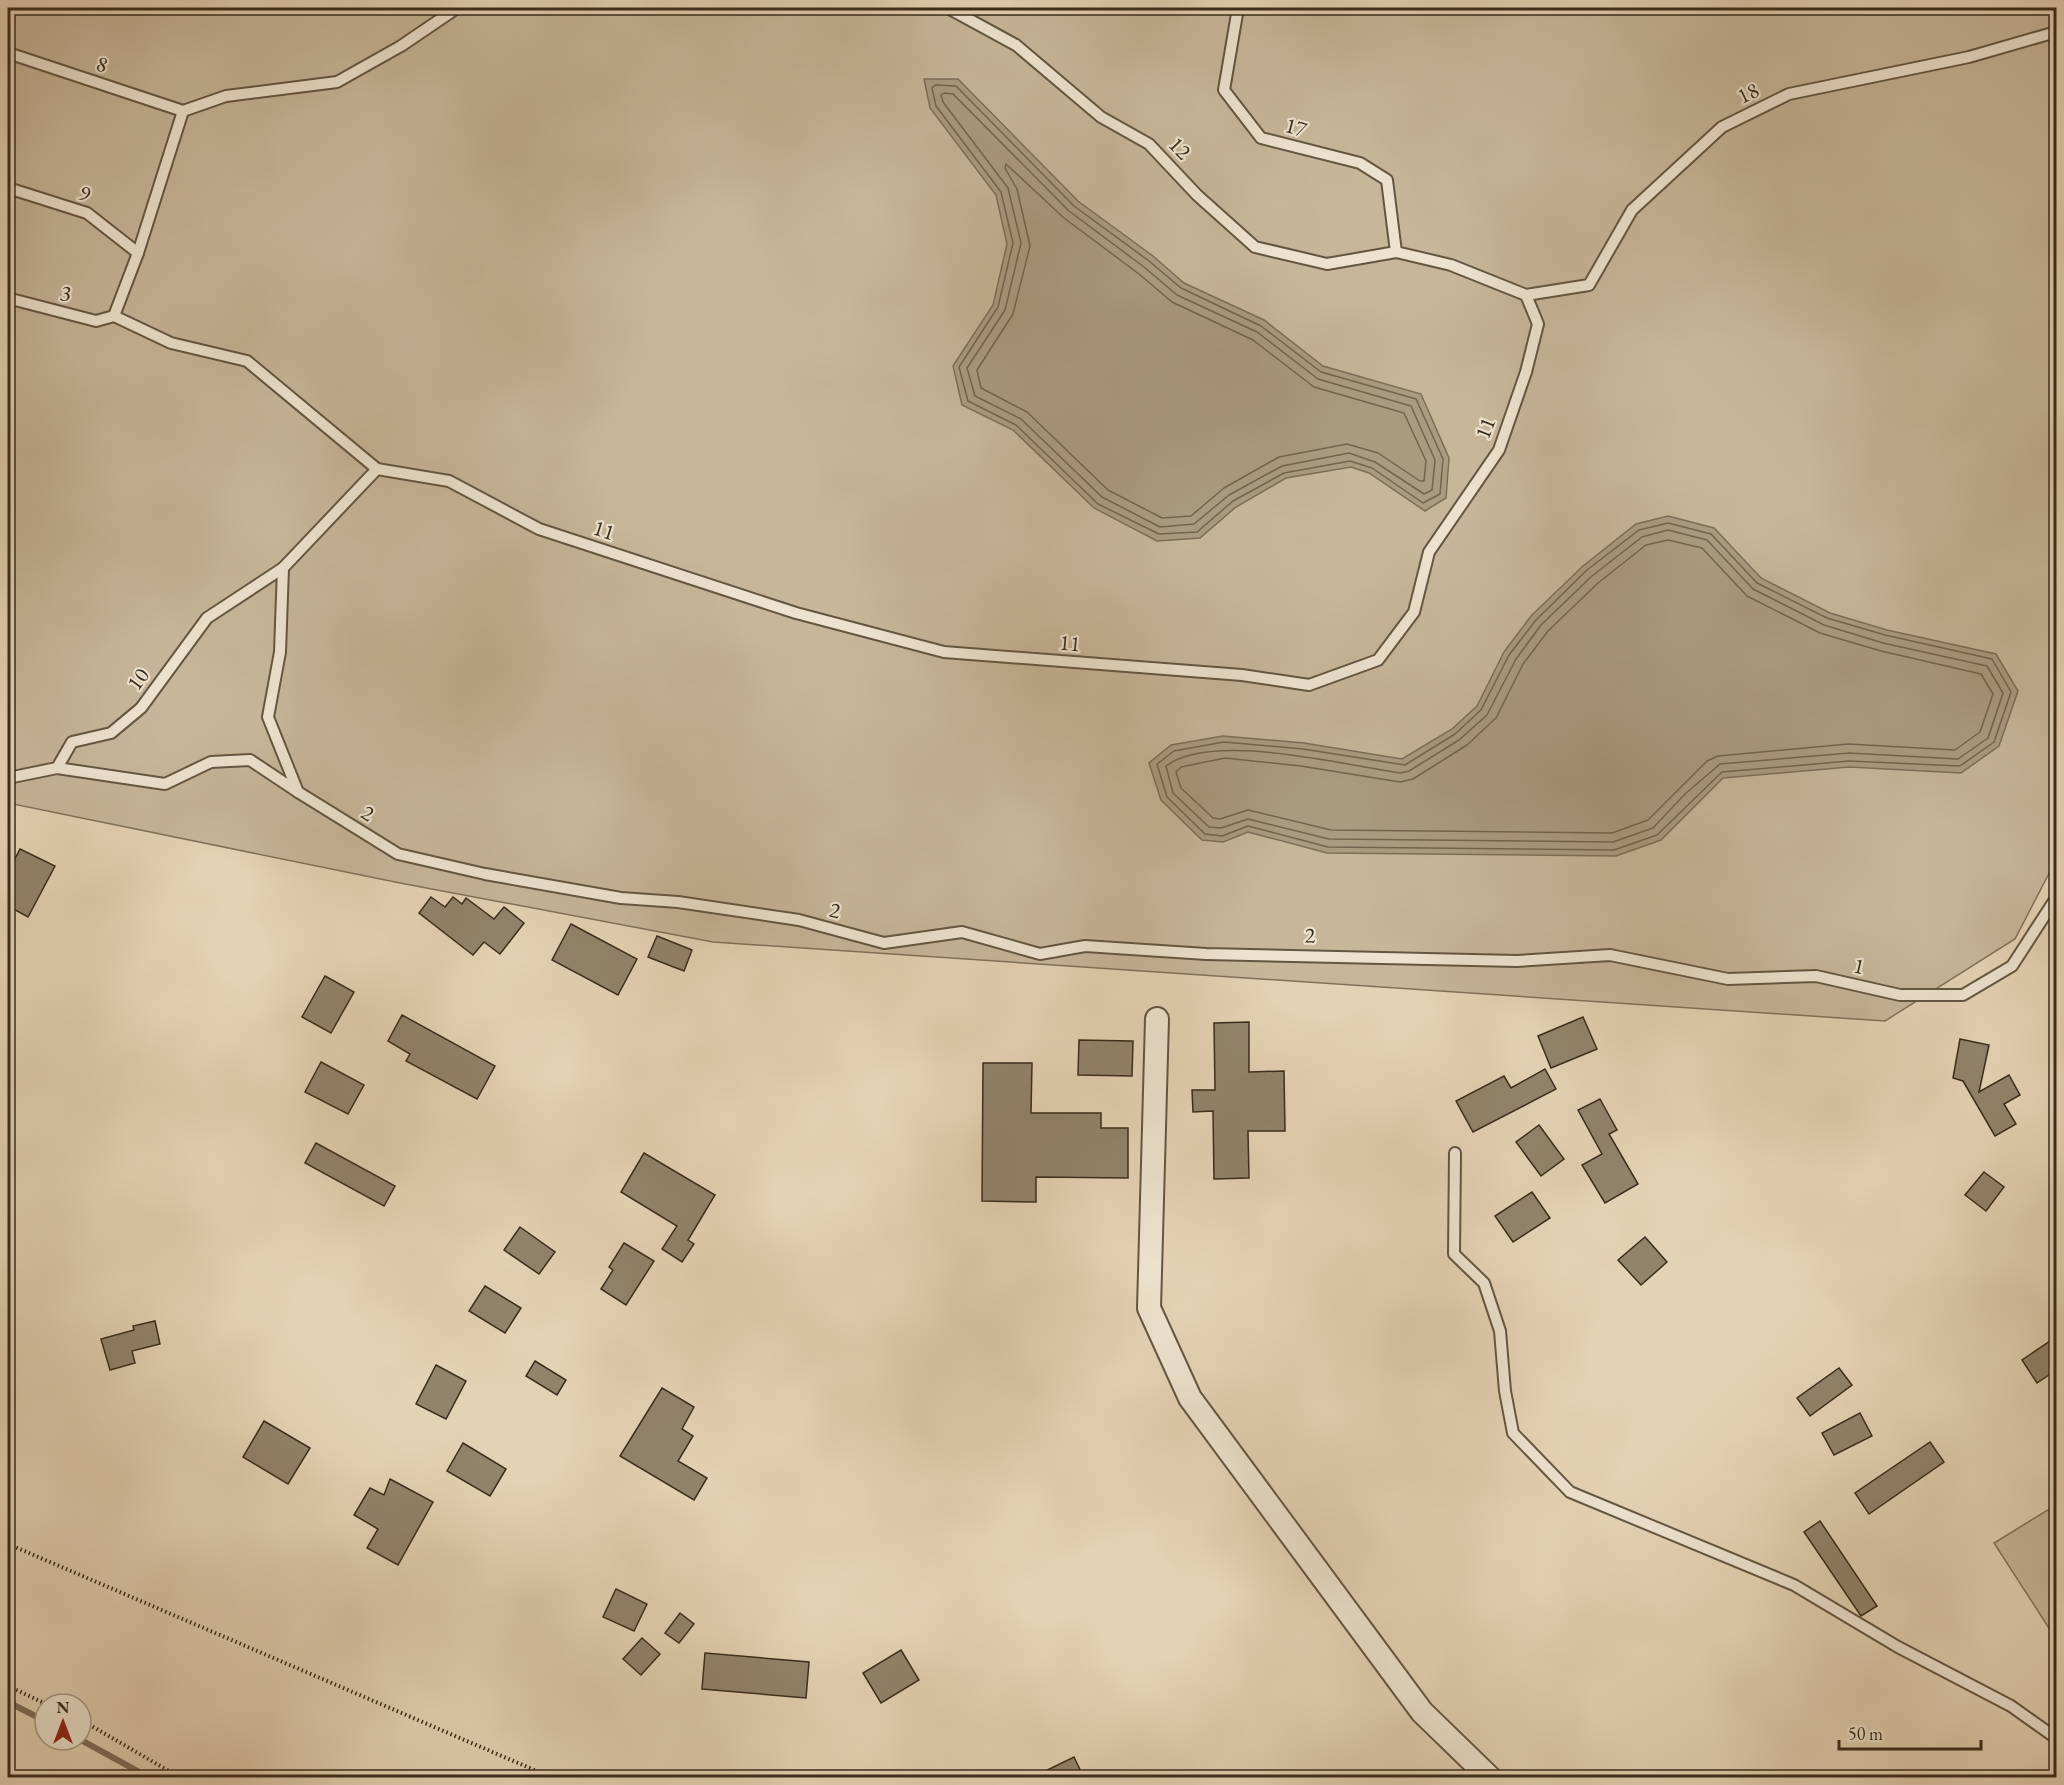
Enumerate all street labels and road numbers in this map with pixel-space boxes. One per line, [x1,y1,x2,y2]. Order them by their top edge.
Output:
street label: 8 [92,49,112,79]
street label: 18 [1732,75,1764,111]
street label: 17 [1282,110,1310,144]
street label: 12 [1162,130,1198,166]
street label: 9 [75,178,96,209]
street label: 3 [57,278,75,308]
street label: 11 [1468,413,1502,443]
street label: 11 [589,513,619,547]
street label: 11 [1058,628,1082,658]
street label: 10 [120,662,156,696]
street label: 2 [356,798,381,828]
street label: 2 [826,895,844,925]
street label: 2 [1304,920,1316,950]
street label: 1 [1851,951,1867,981]

